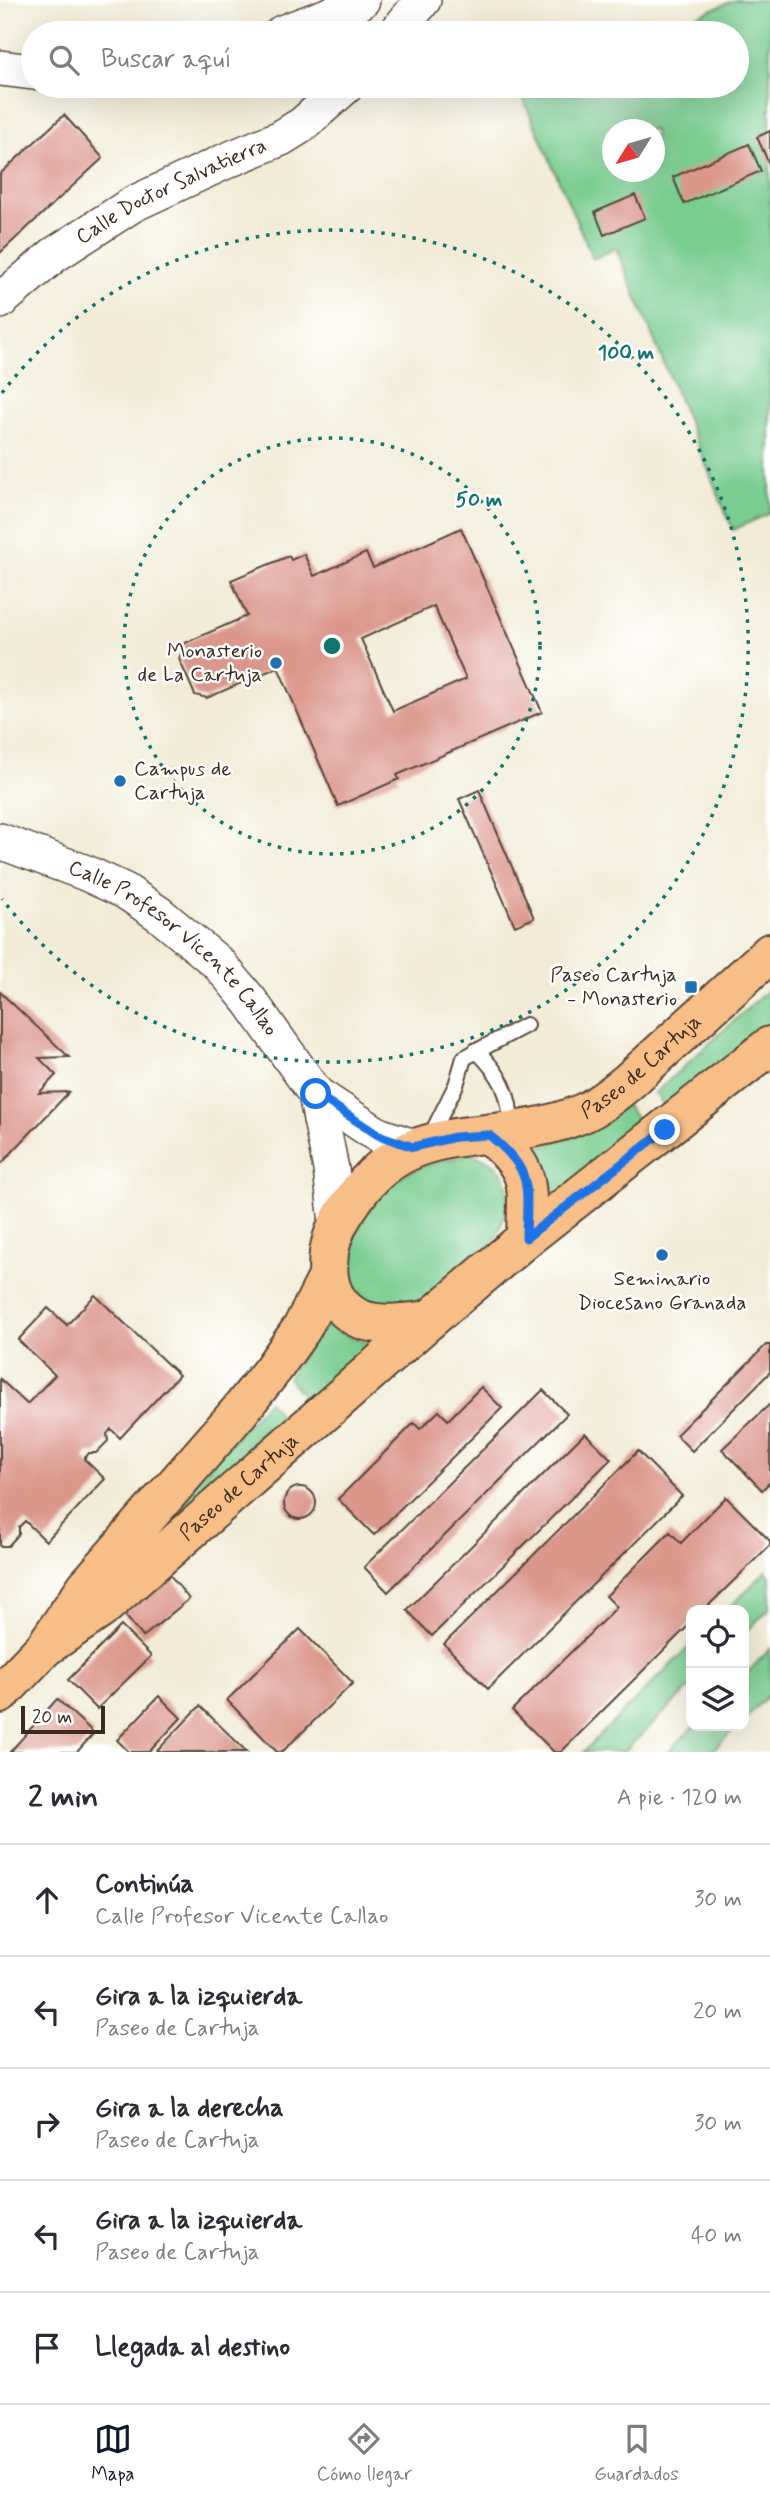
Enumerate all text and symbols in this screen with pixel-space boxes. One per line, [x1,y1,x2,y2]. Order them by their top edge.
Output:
search box [21,21,749,98]
icon: search [45,41,83,79]
text: Buscar aquí [101,43,232,77]
north arrow [602,119,665,182]
street label: Calle Doctor Salvatierra [71,132,271,251]
text: 100 m [598,339,654,367]
text: 50 m [456,486,503,514]
centre of rings [320,634,344,658]
place label: Monasterio de La Cartuja [137,637,262,689]
marker: Monasterio de La Cartuja [268,655,284,671]
place label: Campus de Cartuja [134,755,231,807]
marker: Campus de Cartuja [112,773,128,789]
street label: Calle Profesor Vicente Callao [64,854,285,1042]
place label: Paseo Cartuja - Monasterio [550,961,677,1013]
marker: Paseo Cartuja - Monasterio [683,979,699,995]
street label: Paseo de Cartuja [576,1008,708,1126]
route start [300,1078,331,1109]
route end [649,1114,680,1145]
marker: Seminario Diocesano Granada [654,1247,670,1263]
place label: Seminario Diocesano Granada [578,1265,747,1317]
street label: Paseo de Cartuja [174,1427,305,1547]
map controls [686,1605,749,1731]
button: locate [686,1605,749,1668]
button: layers [686,1668,749,1731]
scale bar [21,1703,105,1735]
text: 20 m [32,1705,72,1730]
text: 2 min [28,1778,98,1817]
text: A pie · 120 m [617,1783,742,1813]
text: Continúa [95,1868,194,1902]
icon: ahead [28,1881,66,1919]
text: 30 m [694,1885,742,1915]
text: Calle Profesor Vicente Callao [95,1902,388,1932]
text: Gira a la izquierda [95,1980,302,2014]
icon: left [28,1993,66,2031]
text: 20 m [693,1997,742,2027]
text: Paseo de Cartuja [95,2014,260,2044]
text: Gira a la derecha [95,2092,284,2126]
icon: right [28,2105,66,2143]
text: 30 m [694,2109,742,2139]
text: Paseo de Cartuja [95,2126,260,2156]
text: Gira a la izquierda [95,2204,302,2238]
icon: left [28,2217,66,2255]
text: 40 m [691,2221,742,2251]
text: Paseo de Cartuja [95,2238,260,2268]
icon: arrive [28,2329,66,2367]
text: Llegada al destino [95,2331,290,2365]
tab: Mapa [91,2420,134,2487]
tab: Cómo llegar [317,2420,412,2487]
tab: Guardados [594,2420,679,2487]

